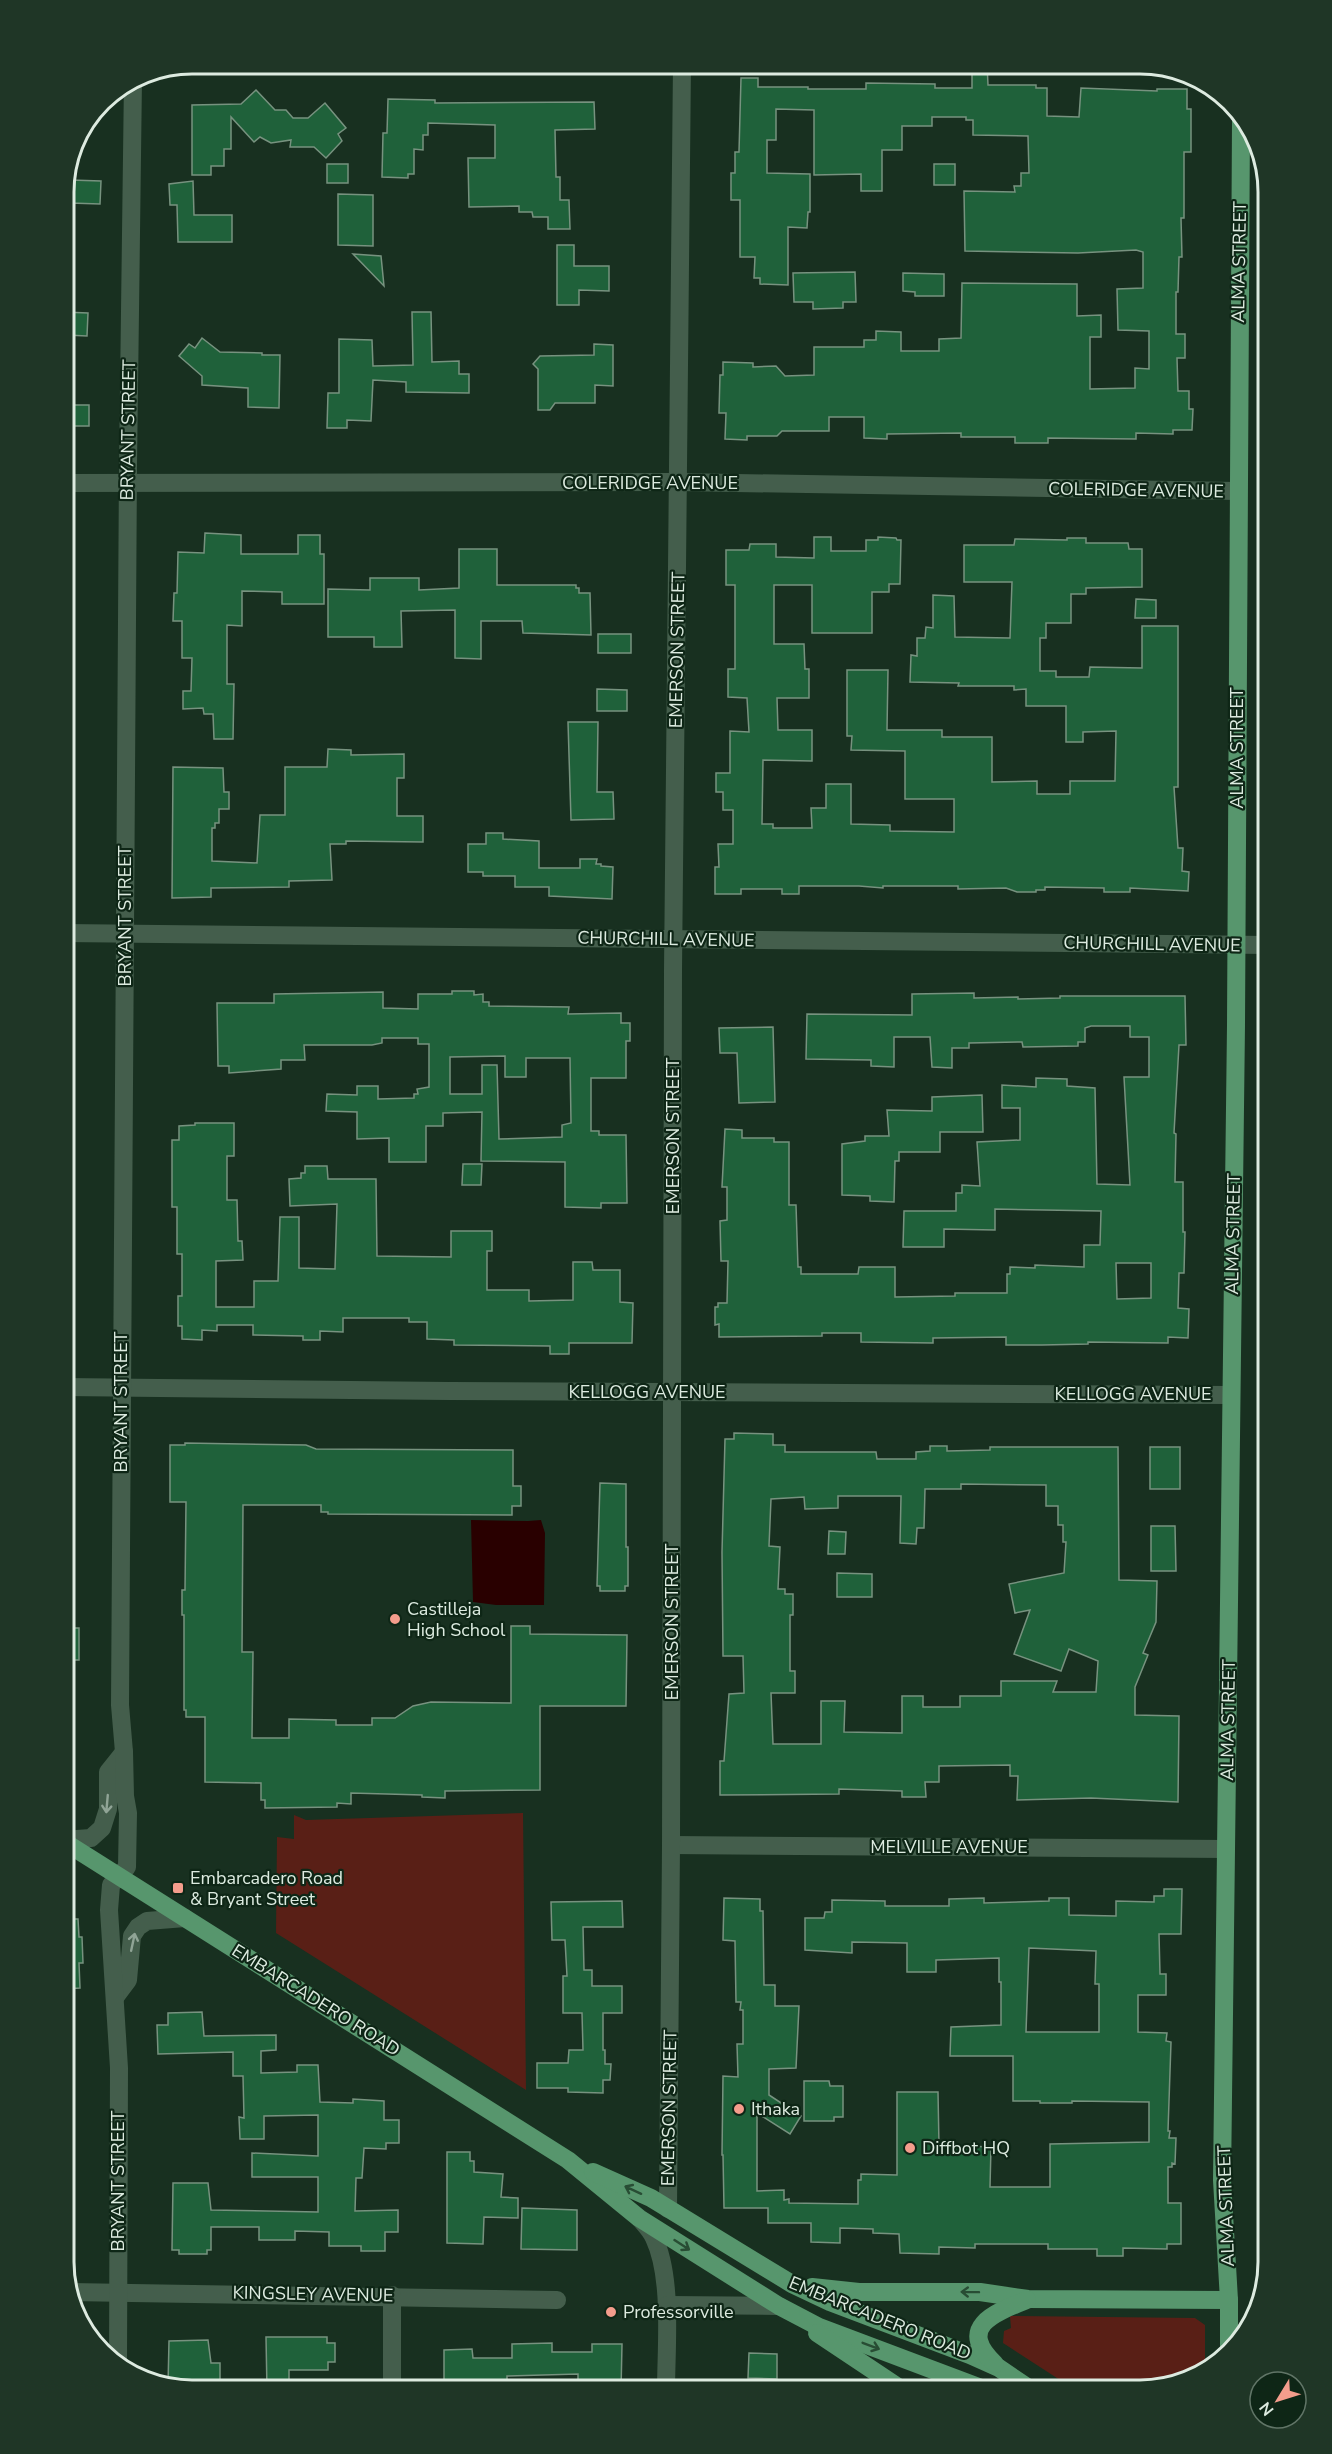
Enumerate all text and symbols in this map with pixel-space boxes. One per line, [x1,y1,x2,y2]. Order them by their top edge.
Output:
street label: ALMA STREET [1226,201,1252,323]
street label: BRYANT STREET [115,359,141,501]
street label: COLERIDGE AVENUE [562,471,738,495]
street label: COLERIDGE AVENUE [1048,476,1224,504]
street label: EMERSON STREET [664,571,690,728]
street label: ALMA STREET [1225,687,1249,809]
street label: BRYANT STREET [113,845,137,986]
street label: CHURCHILL AVENUE [577,925,755,953]
street label: CHURCHILL AVENUE [1063,930,1241,958]
street label: EMERSON STREET [661,1058,685,1214]
street label: ALMA STREET [1220,1173,1246,1295]
street label: BRYANT STREET [109,1331,133,1472]
street label: KELLOGG AVENUE [568,1380,726,1404]
street label: KELLOGG AVENUE [1054,1382,1212,1406]
street label: EMERSON STREET [660,1544,684,1700]
place label: Castilleja High School [407,1597,506,1642]
marker: Castilleja High School [388,1612,402,1626]
street label: ALMA STREET [1215,1659,1241,1781]
one-way arrow [101,1794,112,1814]
street label: MELVILLE AVENUE [870,1835,1028,1859]
place label: Embarcadero Road & Bryant Street [190,1866,343,1911]
marker: Embarcadero Road & Bryant Street [171,1881,185,1895]
one-way arrow [128,1933,139,1952]
street label: EMBARCADERO ROAD [227,1938,405,2062]
street label: EMERSON STREET [656,2029,682,2186]
place label: Ithaka [751,2097,800,2121]
marker: Ithaka [732,2102,746,2116]
street label: BRYANT STREET [106,2110,130,2251]
place label: Diffbot HQ [922,2136,1010,2160]
marker: Diffbot HQ [903,2141,917,2155]
street label: ALMA STREET [1212,2145,1240,2267]
one-way arrow [625,2184,643,2196]
one-way arrow [673,2240,690,2252]
street label: EMBARCADERO ROAD [785,2271,975,2365]
street label: KINGSLEY AVENUE [232,2281,394,2307]
one-way arrow [961,2286,981,2298]
place label: Professorville [623,2300,734,2324]
marker: Professorville [604,2305,618,2319]
one-way arrow [861,2341,880,2352]
north arrow [1248,2370,1308,2430]
text: N [1255,2397,1279,2420]

